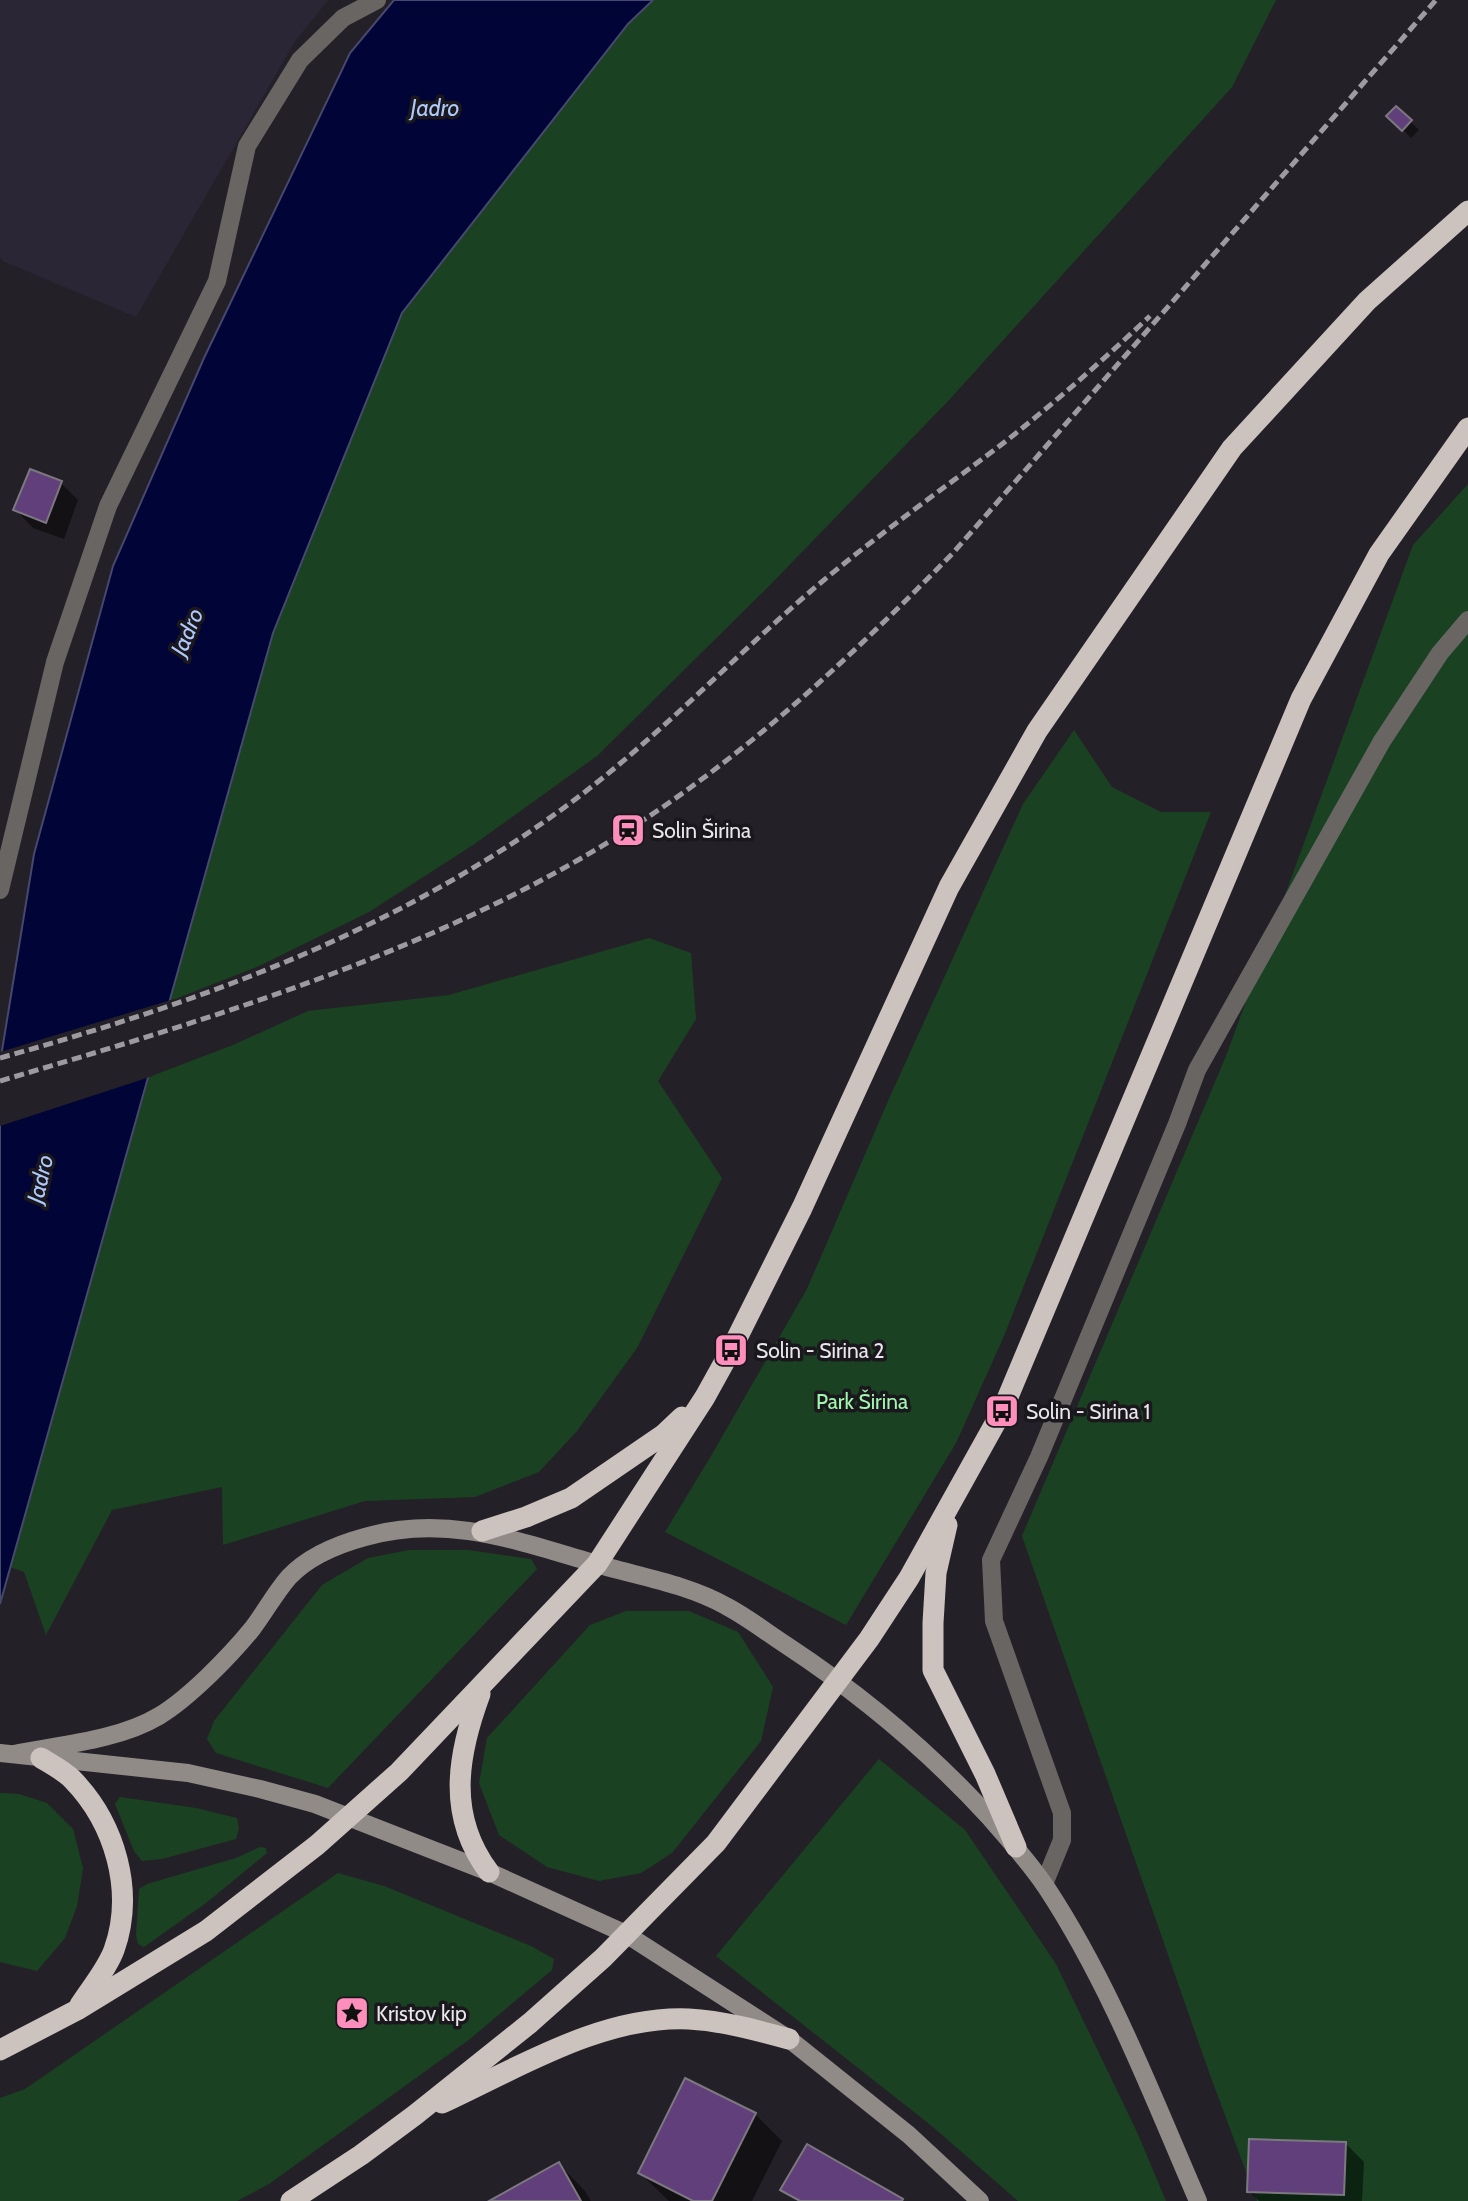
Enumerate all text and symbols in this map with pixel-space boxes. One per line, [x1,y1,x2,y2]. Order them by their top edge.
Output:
water label: Jadro [409,94,459,122]
water label: Jadro [164,604,209,662]
station icon: Solin Širina [609,811,647,849]
place label: Solin Širina [652,818,751,843]
water label: Jadro [20,1152,59,1208]
bus stop icon: Solin - Sirina 2 [712,1331,750,1369]
place label: Solin - Sirina 2 [756,1338,885,1363]
park label: Park Širina [816,1389,908,1414]
bus stop icon: Solin - Sirina 1 [983,1392,1021,1430]
place label: Solin - Sirina 1 [1026,1399,1150,1424]
place icon: Kristov kip [333,1994,371,2032]
place label: Kristov kip [376,2001,467,2026]

